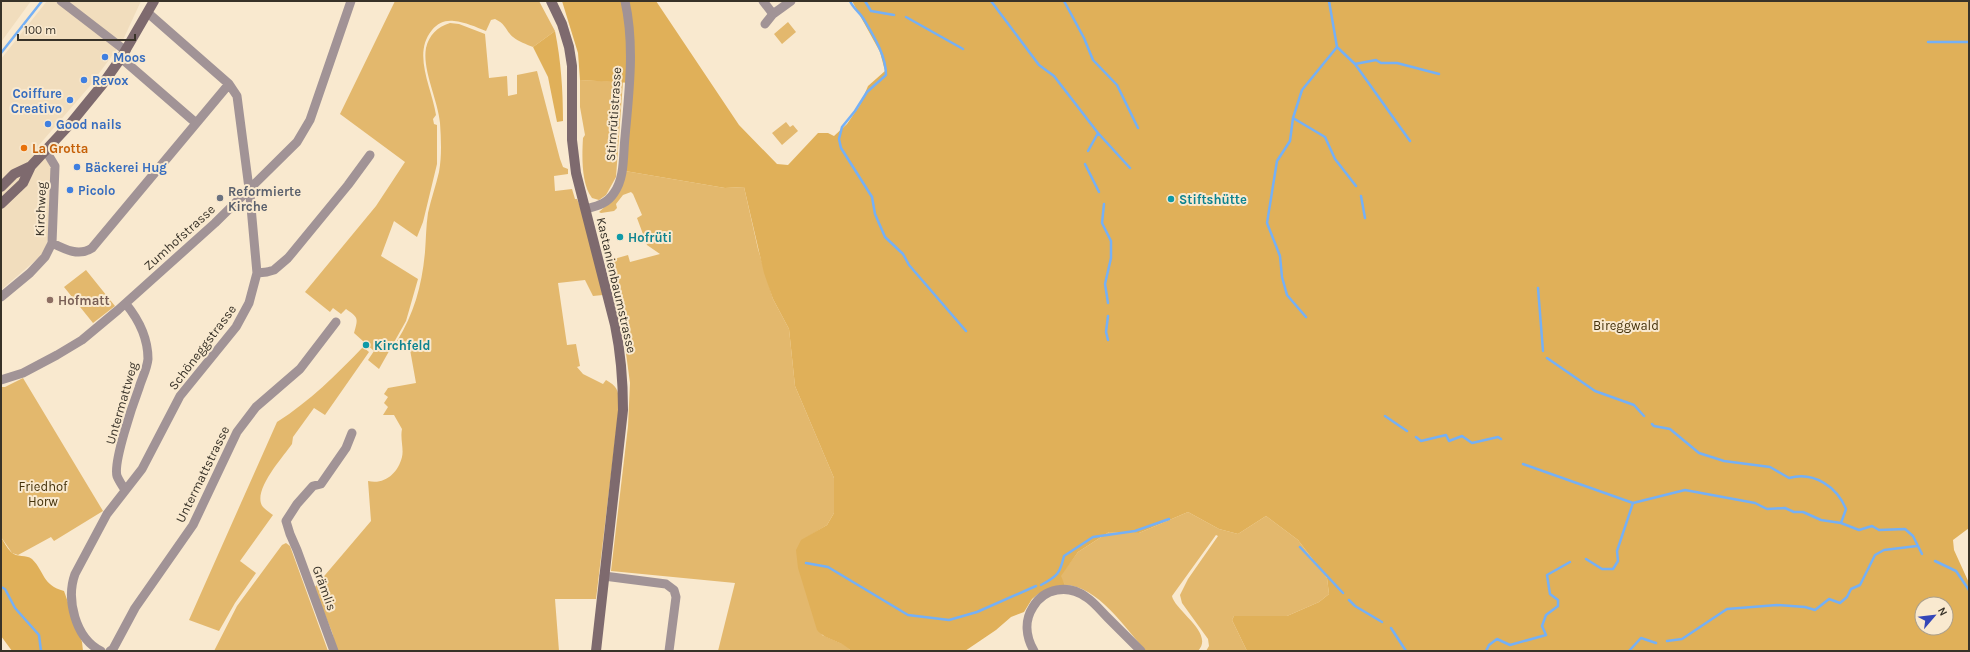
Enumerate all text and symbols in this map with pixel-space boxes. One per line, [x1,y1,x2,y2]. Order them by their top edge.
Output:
scale bar [18,16,135,42]
text: 100 m [24,23,56,37]
place label: Moos [113,50,146,65]
marker: Moos [100,52,110,62]
street label: Stirnrütistrasse [603,66,624,162]
place label: Revox [92,73,129,88]
marker: Revox [79,75,89,85]
place label: Coiffure Creativo [11,86,62,116]
marker: Coiffure Creativo [65,95,75,105]
place label: Good nails [56,117,122,132]
marker: Good nails [43,119,53,129]
place label: La Grotta [32,141,88,156]
marker: La Grotta [19,143,29,153]
place label: Bäckerei Hug [85,160,167,175]
marker: Bäckerei Hug [72,162,82,172]
street label: Kirchweg [32,181,49,236]
place label: Picolo [78,183,115,198]
place label: Reformierte Kirche [228,184,301,214]
marker: Picolo [65,185,75,195]
place label: Stiftshütte [1179,192,1247,207]
marker: Reformierte Kirche [215,193,225,203]
marker: Stiftshütte [1166,194,1176,204]
street label: Zumhofstrasse [141,201,218,273]
street label: Kastanienbaumstrasse [594,216,640,355]
place label: Hofrüti [628,230,672,245]
marker: Hofrüti [615,232,625,242]
place label: Hofmatt [58,293,110,308]
marker: Hofmatt [45,295,55,305]
street label: Schöneggstrasse [166,302,239,393]
park label: Bireggwald [1593,318,1659,333]
place label: Kirchfeld [374,338,430,353]
marker: Kirchfeld [361,340,371,350]
street label: Untermattweg [103,360,141,446]
street label: Untermattstrasse [173,423,232,525]
park label: Friedhof Horw [18,479,68,509]
street label: Grämlis [309,564,340,613]
north arrow [1914,596,1954,636]
text: N [1935,605,1950,618]

